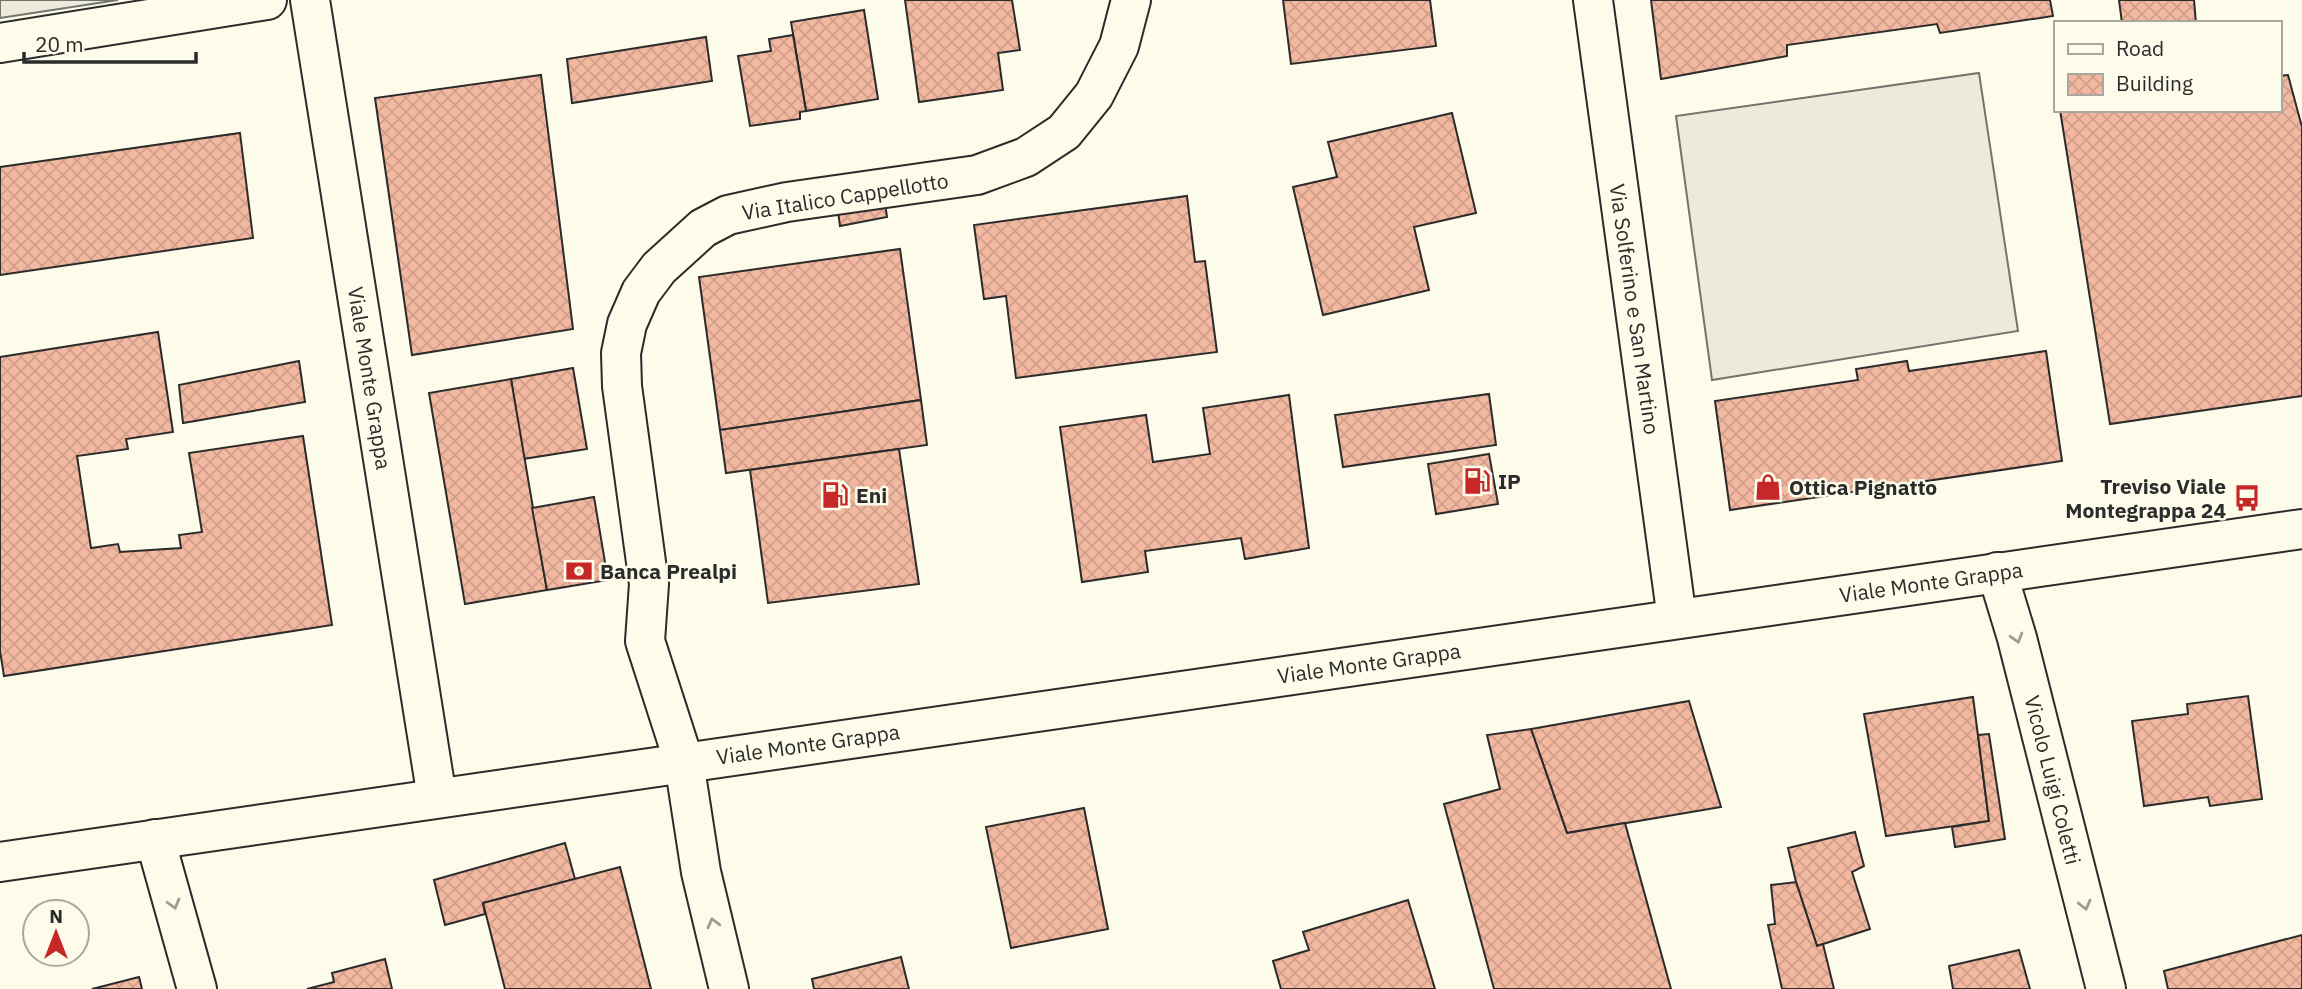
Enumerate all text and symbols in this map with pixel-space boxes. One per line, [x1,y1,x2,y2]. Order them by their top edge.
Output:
scale bar [24,21,196,65]
legend [2054,21,2281,112]
text: 20 m [35,30,84,58]
text: Road [2116,34,2164,62]
text: Building [2116,69,2193,97]
street label: Via Italico Cappellotto [740,166,950,226]
street label: Via Solferino e San Martino [1604,182,1666,436]
street label: Viale Monte Grappa [342,284,398,472]
fuel station icon: IP [1462,466,1492,496]
place label: IP [1498,467,1521,495]
shop icon: Ottica Pignatto [1753,472,1783,502]
place label: Treviso Viale Montegrappa 24 [2065,472,2226,524]
place label: Ottica Pignatto [1789,473,1937,501]
fuel station icon: Eni [820,480,850,510]
place label: Eni [856,481,887,509]
bus stop icon: Treviso Viale Montegrappa 24 [2232,483,2262,513]
street label: Viale Monte Grappa [1837,555,2025,609]
bank icon: Banca Prealpi [564,556,594,586]
place label: Banca Prealpi [600,557,737,585]
one-way arrow [2009,631,2023,643]
street label: Viale Monte Grappa [1275,636,1463,690]
street label: Vicolo Luigi Coletti [2018,693,2088,867]
street label: Viale Monte Grappa [714,717,902,771]
north arrow [21,898,91,968]
one-way arrow [165,898,180,910]
one-way arrow [2077,899,2091,911]
text: N [49,904,63,928]
one-way arrow [707,917,721,929]

